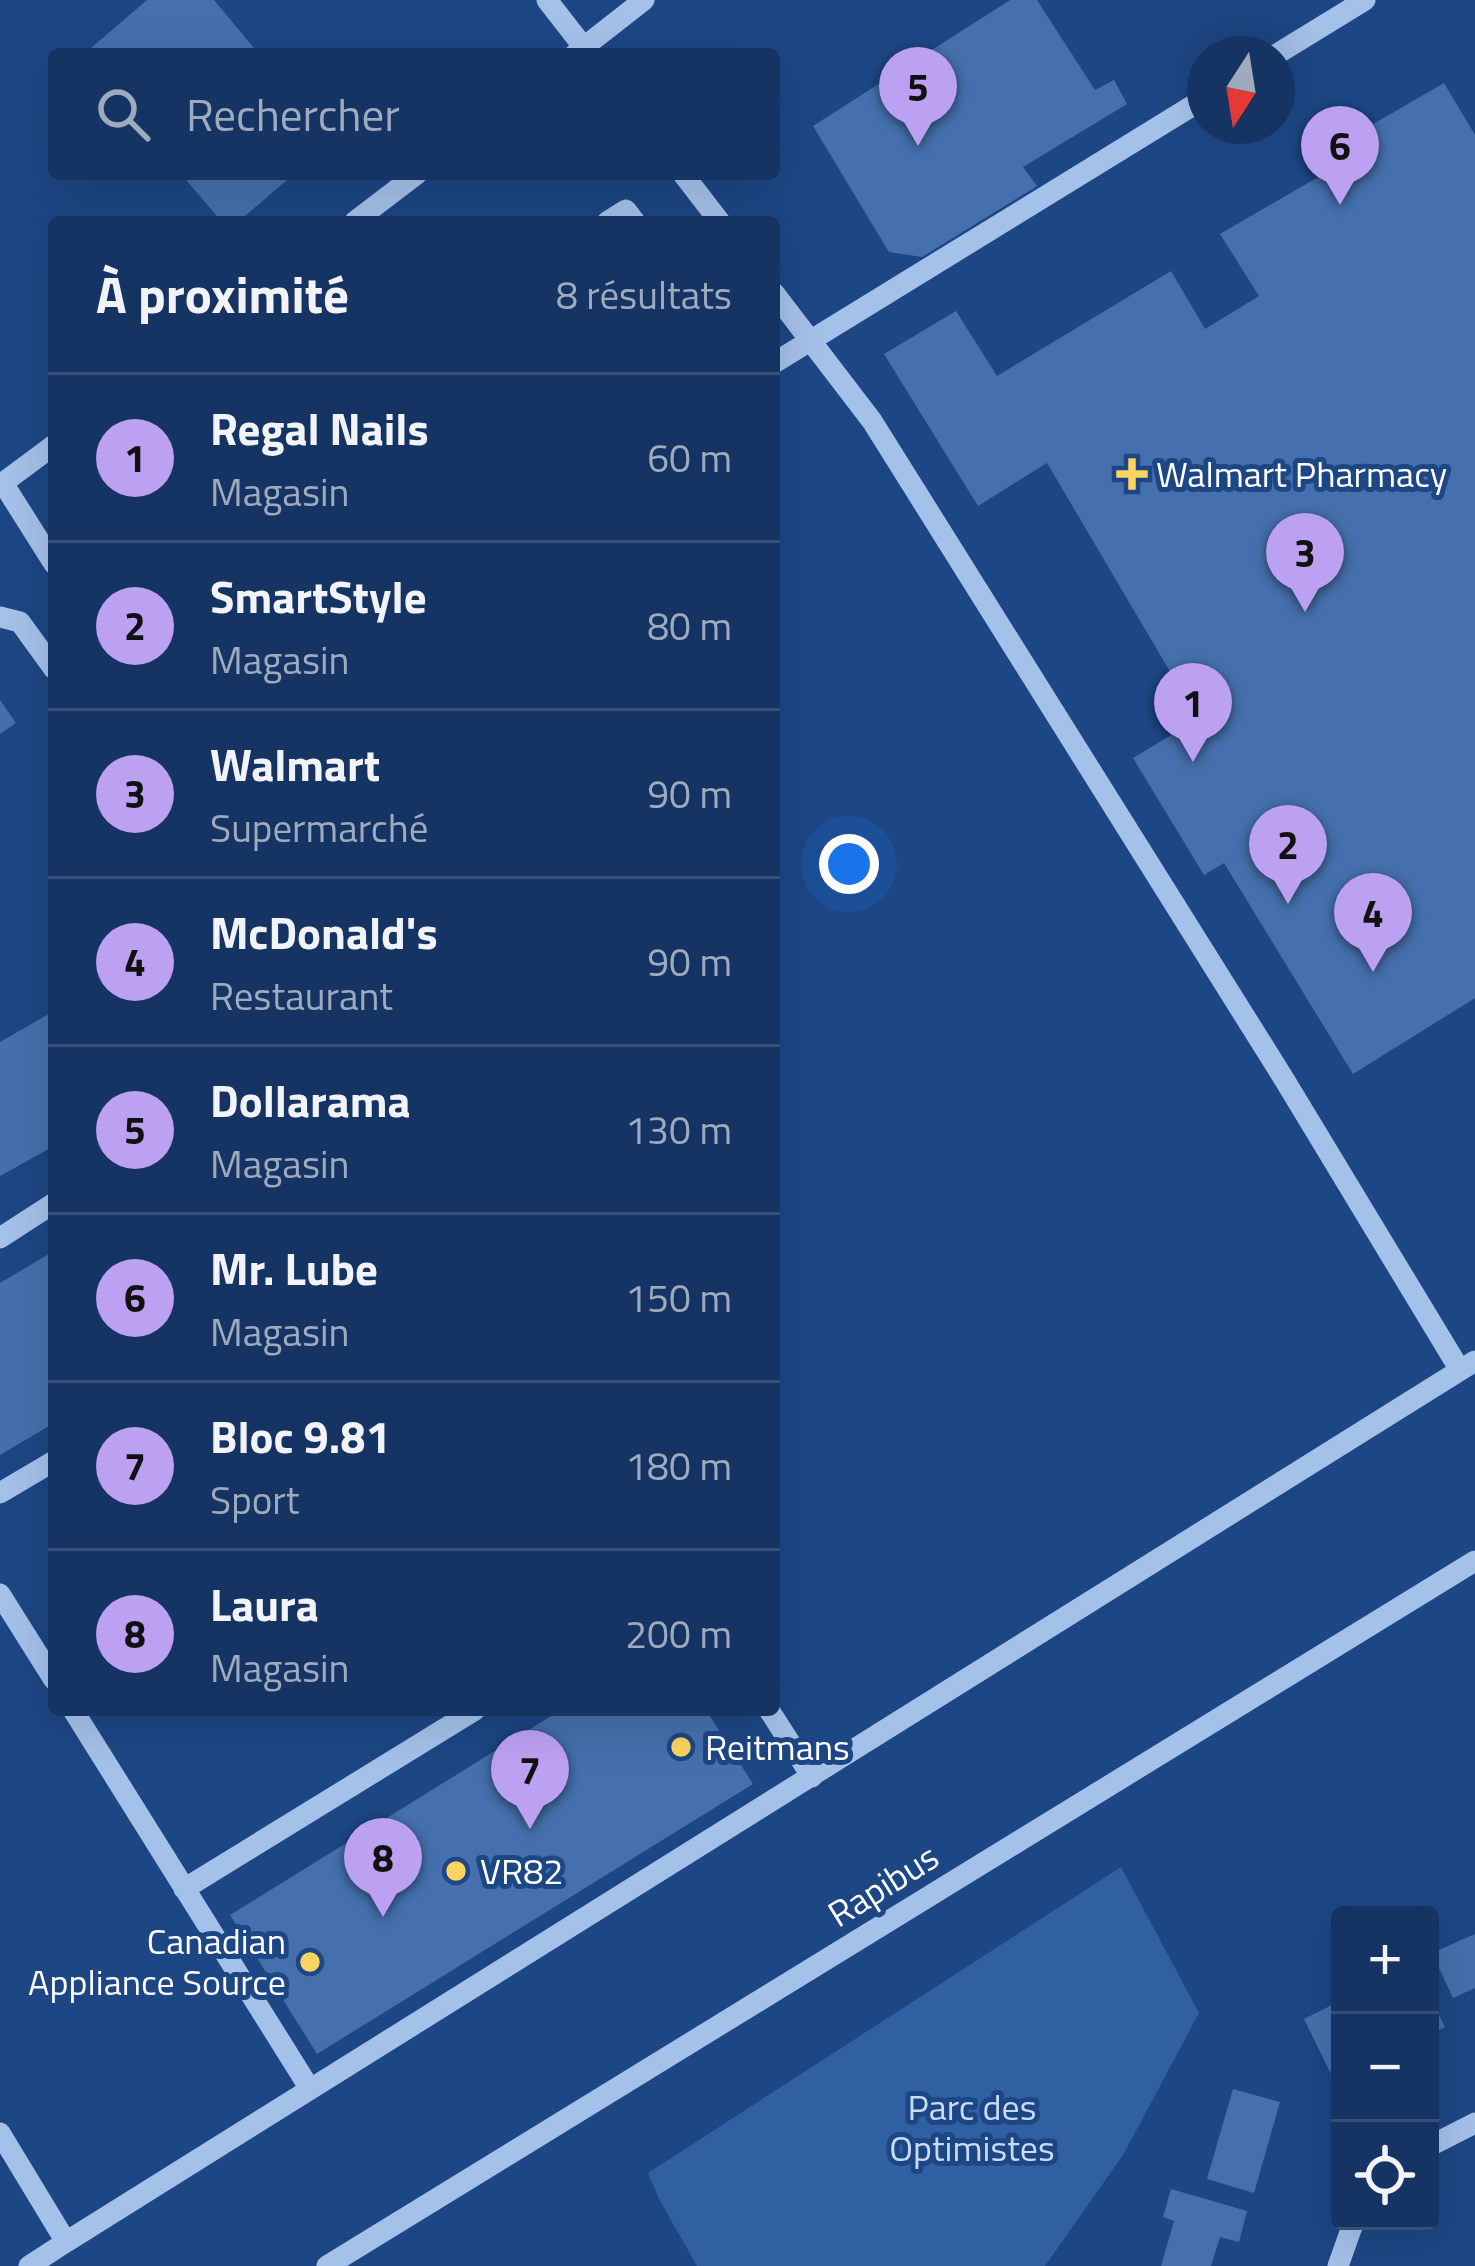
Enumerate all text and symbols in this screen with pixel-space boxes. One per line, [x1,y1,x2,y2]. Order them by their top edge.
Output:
north arrow [1187,36,1295,144]
pin: 5 [879,47,957,146]
search box [48,48,780,180]
text: Rechercher [186,80,400,148]
icon: search [90,81,156,147]
pin: 6 [1301,106,1379,205]
text: À proximité [96,255,349,333]
text: 8 résultats [556,265,732,324]
text: Regal Nails [210,394,429,462]
text: 1 [124,428,146,487]
text: 60 m [647,428,732,487]
place label: Walmart Pharmacy [1156,446,1447,501]
marker: Walmart Pharmacy [1119,461,1145,487]
text: Magasin [210,462,350,521]
pin: 3 [1266,513,1344,612]
text: SmartStyle [210,562,427,630]
text: 2 [124,596,146,655]
text: 80 m [647,596,732,655]
text: Magasin [210,630,350,689]
pin: 1 [1154,663,1232,762]
text: Walmart [210,730,380,798]
text: 3 [124,764,146,823]
text: 90 m [647,764,732,823]
text: Supermarché [210,798,428,857]
pin: 2 [1249,805,1327,904]
your location [819,834,879,894]
pin: 4 [1334,873,1412,972]
text: McDonald's [210,898,438,966]
text: 4 [124,932,146,991]
text: 90 m [647,932,732,991]
text: Restaurant [210,966,393,1025]
text: Dollarama [210,1066,410,1134]
text: 5 [124,1100,146,1159]
text: 130 m [625,1100,732,1159]
text: Magasin [210,1134,350,1193]
text: Mr. Lube [210,1234,378,1302]
text: 6 [124,1268,146,1327]
text: 150 m [625,1268,732,1327]
text: Magasin [210,1302,350,1361]
text: Bloc 9.81 [210,1402,391,1470]
text: 7 [124,1436,146,1495]
text: 180 m [625,1436,732,1495]
text: Sport [210,1470,299,1529]
text: Laura [210,1570,319,1638]
text: 8 [124,1604,146,1663]
text: 200 m [625,1604,732,1663]
text: Magasin [210,1638,350,1697]
place label: Reitmans [705,1719,850,1774]
pin: 7 [491,1730,569,1829]
marker: Reitmans [668,1734,694,1760]
pin: 8 [344,1818,422,1917]
street label: Rapibus [816,1829,949,1940]
place label: VR82 [480,1843,563,1898]
marker: VR82 [443,1858,469,1884]
map controls [1331,1906,1439,2230]
button: + [1331,1906,1439,2014]
place label: Canadian Appliance Source [28,1913,286,2009]
marker: Canadian Appliance Source [297,1949,323,1975]
button: − [1331,2014,1439,2122]
park label: Parc des Optimistes [889,2079,1055,2175]
button: locate [1331,2122,1439,2230]

